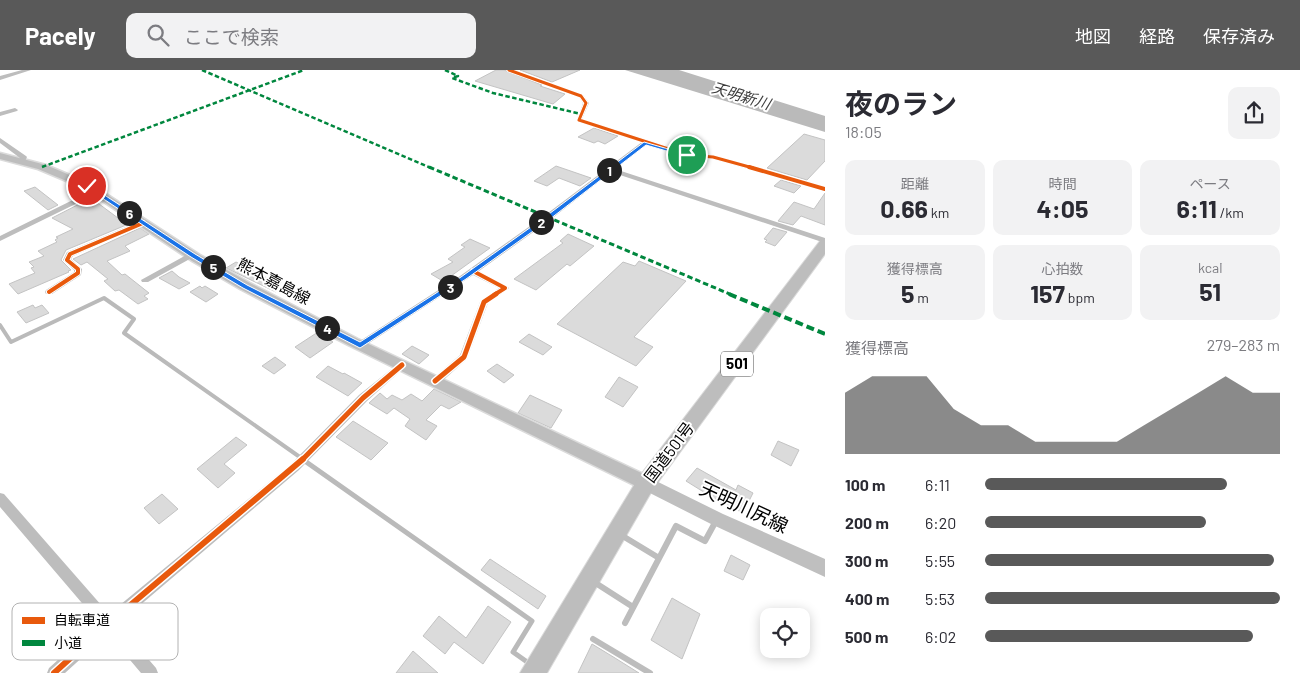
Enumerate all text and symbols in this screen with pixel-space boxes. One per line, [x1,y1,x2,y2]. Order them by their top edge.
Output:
search box [126,13,476,58]
text: Pacely [25,21,96,50]
icon: search [144,21,172,49]
text: ここで検索 [184,25,279,48]
text: 地図 [1075,25,1111,47]
text: 経路 [1139,25,1175,47]
text: 保存済み [1203,25,1275,47]
water label: 天明新川 [710,78,775,113]
text: 夜のラン [845,86,957,120]
button: share [1228,87,1280,139]
text: 18:05 [845,122,882,141]
pin [666,134,708,176]
icon: arrive [673,141,701,169]
pin: 1 [596,158,622,182]
text: 1 [607,162,612,179]
pin [66,165,108,207]
icon: check [73,172,101,200]
text: 距離 [901,175,929,192]
text: 時間 [1048,175,1076,192]
text: ペース [1190,175,1231,192]
text: 0.66 [880,193,928,223]
text: 4:05 [1037,193,1088,223]
text: 6:11 [1176,193,1217,223]
pin: 6 [116,200,142,226]
text: km [928,204,949,221]
text: /km [1217,204,1244,221]
text: 6 [126,205,133,222]
pin: 2 [528,210,554,234]
text: 2 [538,214,545,231]
street label: 熊本嘉島線 [234,253,314,308]
pin: 5 [200,254,226,280]
text: 5 [210,259,217,276]
text: kcal [1198,259,1222,276]
text: 獲得標高 [887,260,943,277]
text: 心拍数 [1041,260,1083,277]
pin: 3 [438,274,462,300]
text: 51 [1199,276,1221,306]
text: 5 [901,278,914,308]
text: 157 [1030,278,1065,308]
text: 3 [447,279,454,296]
text: m [914,289,929,306]
text: bpm [1065,289,1095,306]
pin: 4 [314,316,340,340]
text: 4 [323,320,332,337]
text: 279–283 m [1207,335,1280,354]
text: 獲得標高 [845,338,909,357]
road number: 501 [721,352,753,376]
street label: 国道501号 [640,418,697,486]
text: 100 m [845,475,885,494]
text: 6:11 [925,475,950,494]
street label: 天明川尻線 [696,476,792,537]
text: 200 m [845,513,889,532]
text: 6:20 [925,513,956,532]
text: 300 m [845,551,888,570]
text: 5:55 [925,551,955,570]
text: 400 m [845,589,889,608]
text: 5:53 [925,589,955,608]
legend [12,603,178,660]
map controls [760,608,810,658]
button: locate [760,608,810,658]
text: 自転車道 [54,611,110,628]
text: 500 m [845,627,888,646]
text: 6:02 [925,627,956,646]
text: 小道 [54,634,82,651]

